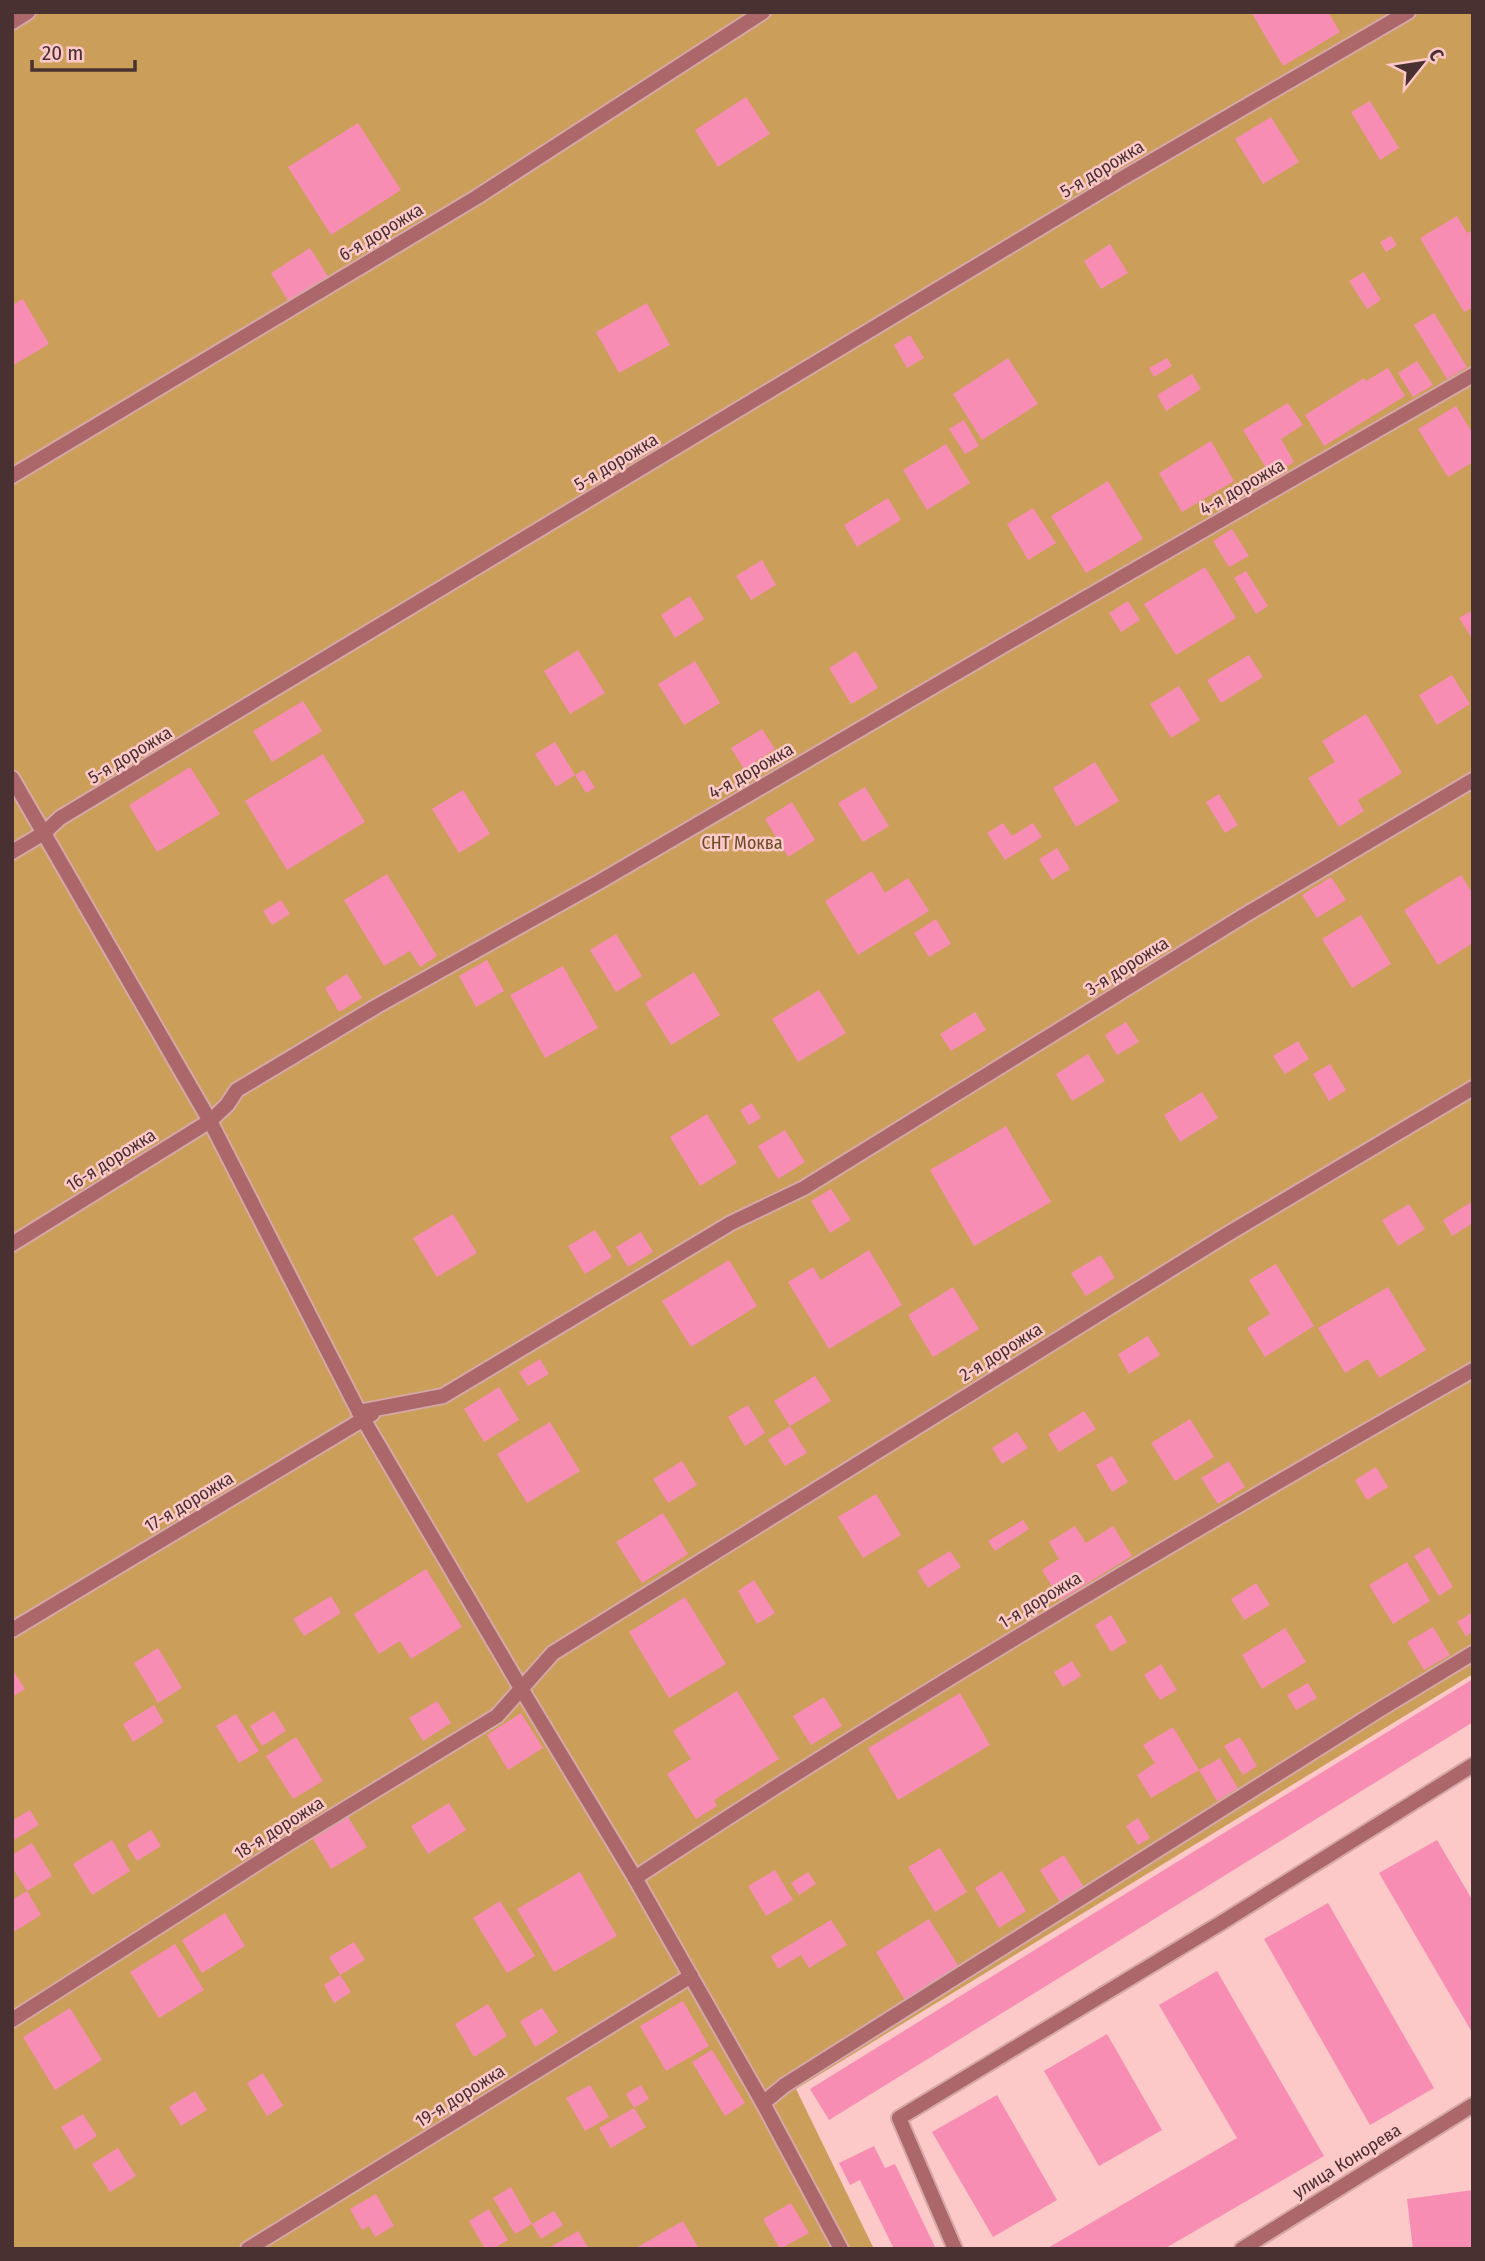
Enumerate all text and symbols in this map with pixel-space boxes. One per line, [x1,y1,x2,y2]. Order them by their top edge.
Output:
scale bar [32,28,135,72]
north arrow [1387,28,1457,98]
text: 20 m [42,40,83,66]
text: С [1424,45,1449,65]
street label: 5-я дорожка [1056,135,1148,203]
street label: 6-я дорожка [335,198,427,266]
street label: 5-я дорожка [570,428,662,496]
street label: 4-я дорожка [1196,454,1288,520]
street label: 5-я дорожка [84,721,176,789]
street label: 4-я дорожка [705,738,797,804]
park label: СНТ Моква [701,832,783,854]
street label: 3-я дорожка [1081,932,1173,1000]
street label: 16-я дорожка [62,1124,160,1196]
street label: 2-я дорожка [956,1318,1047,1386]
street label: 17-я дорожка [141,1467,238,1537]
street label: 1-я дорожка [995,1567,1085,1633]
street label: 18-я дорожка [230,1792,328,1864]
street label: 19-я дорожка [411,2060,509,2132]
street label: улица Конорева [1289,2119,1405,2203]

